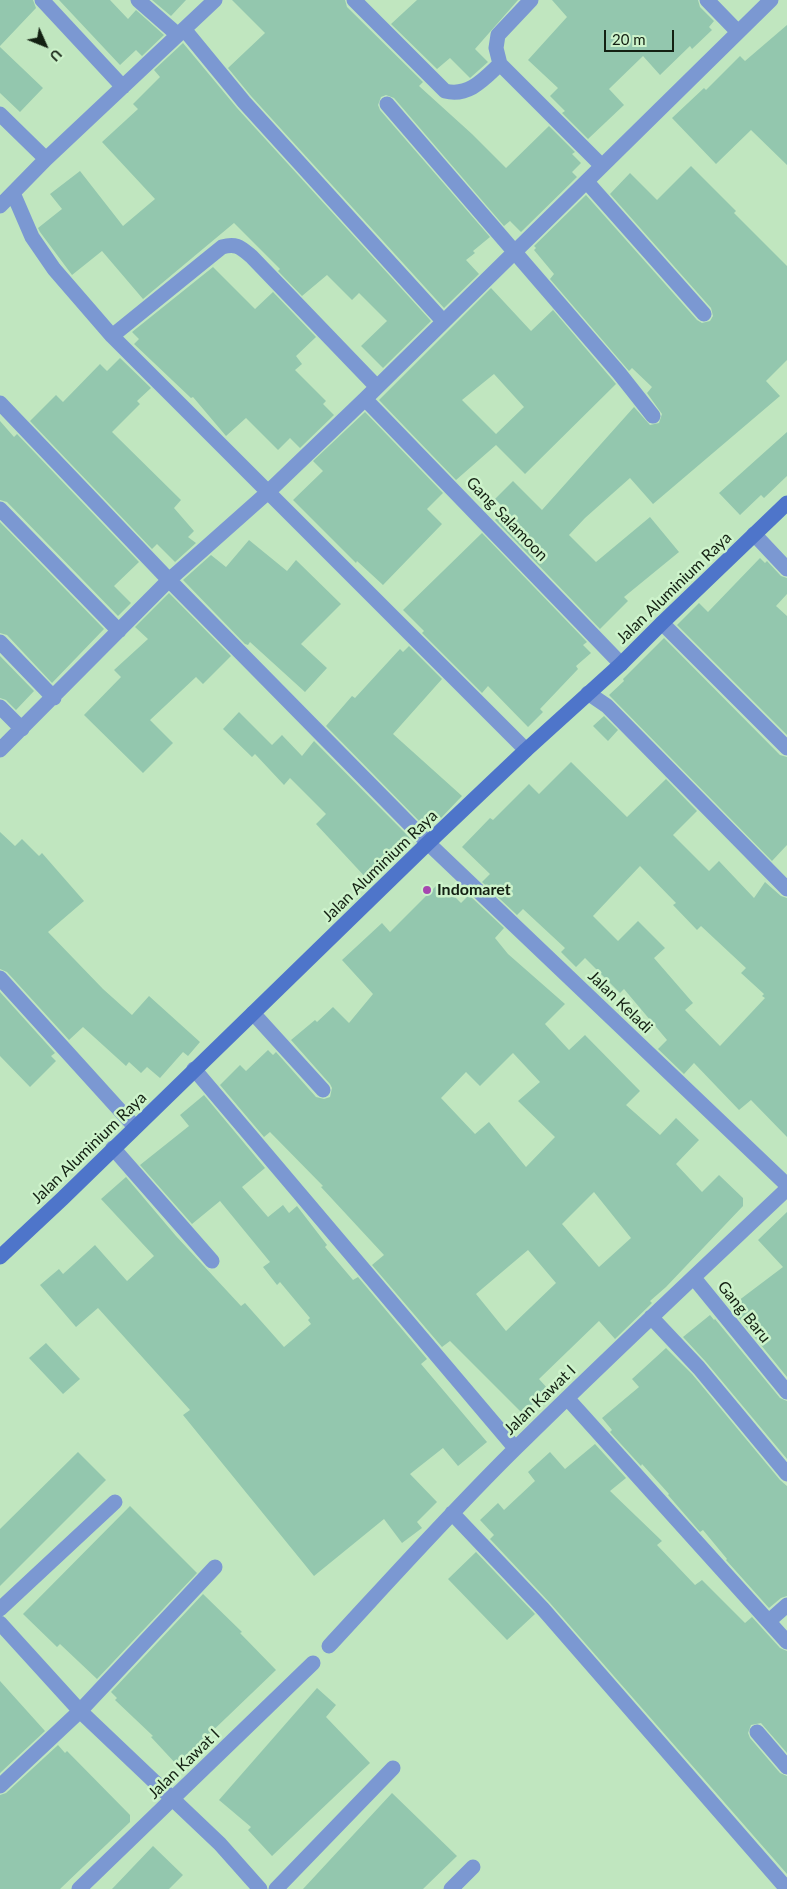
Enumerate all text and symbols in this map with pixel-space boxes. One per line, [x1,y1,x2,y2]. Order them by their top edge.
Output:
north arrow [20,20,70,70]
scale bar [607,20,677,52]
text: 20 m [612,30,646,48]
text: U [46,46,66,65]
street label: Gang Salamoon [462,473,552,565]
street label: Jalan Aluminium Raya [613,528,735,648]
street label: Jalan Aluminium Raya [319,806,441,926]
place label: Indomaret [437,880,511,900]
marker: Indomaret [421,884,433,896]
street label: Jalan Keladi [584,967,656,1037]
street label: Jalan Aluminium Raya [28,1088,150,1208]
street label: Gang Baru [713,1277,775,1347]
street label: Jalan Kawat I [500,1361,580,1439]
street label: Jalan Kawat I [144,1725,224,1803]

